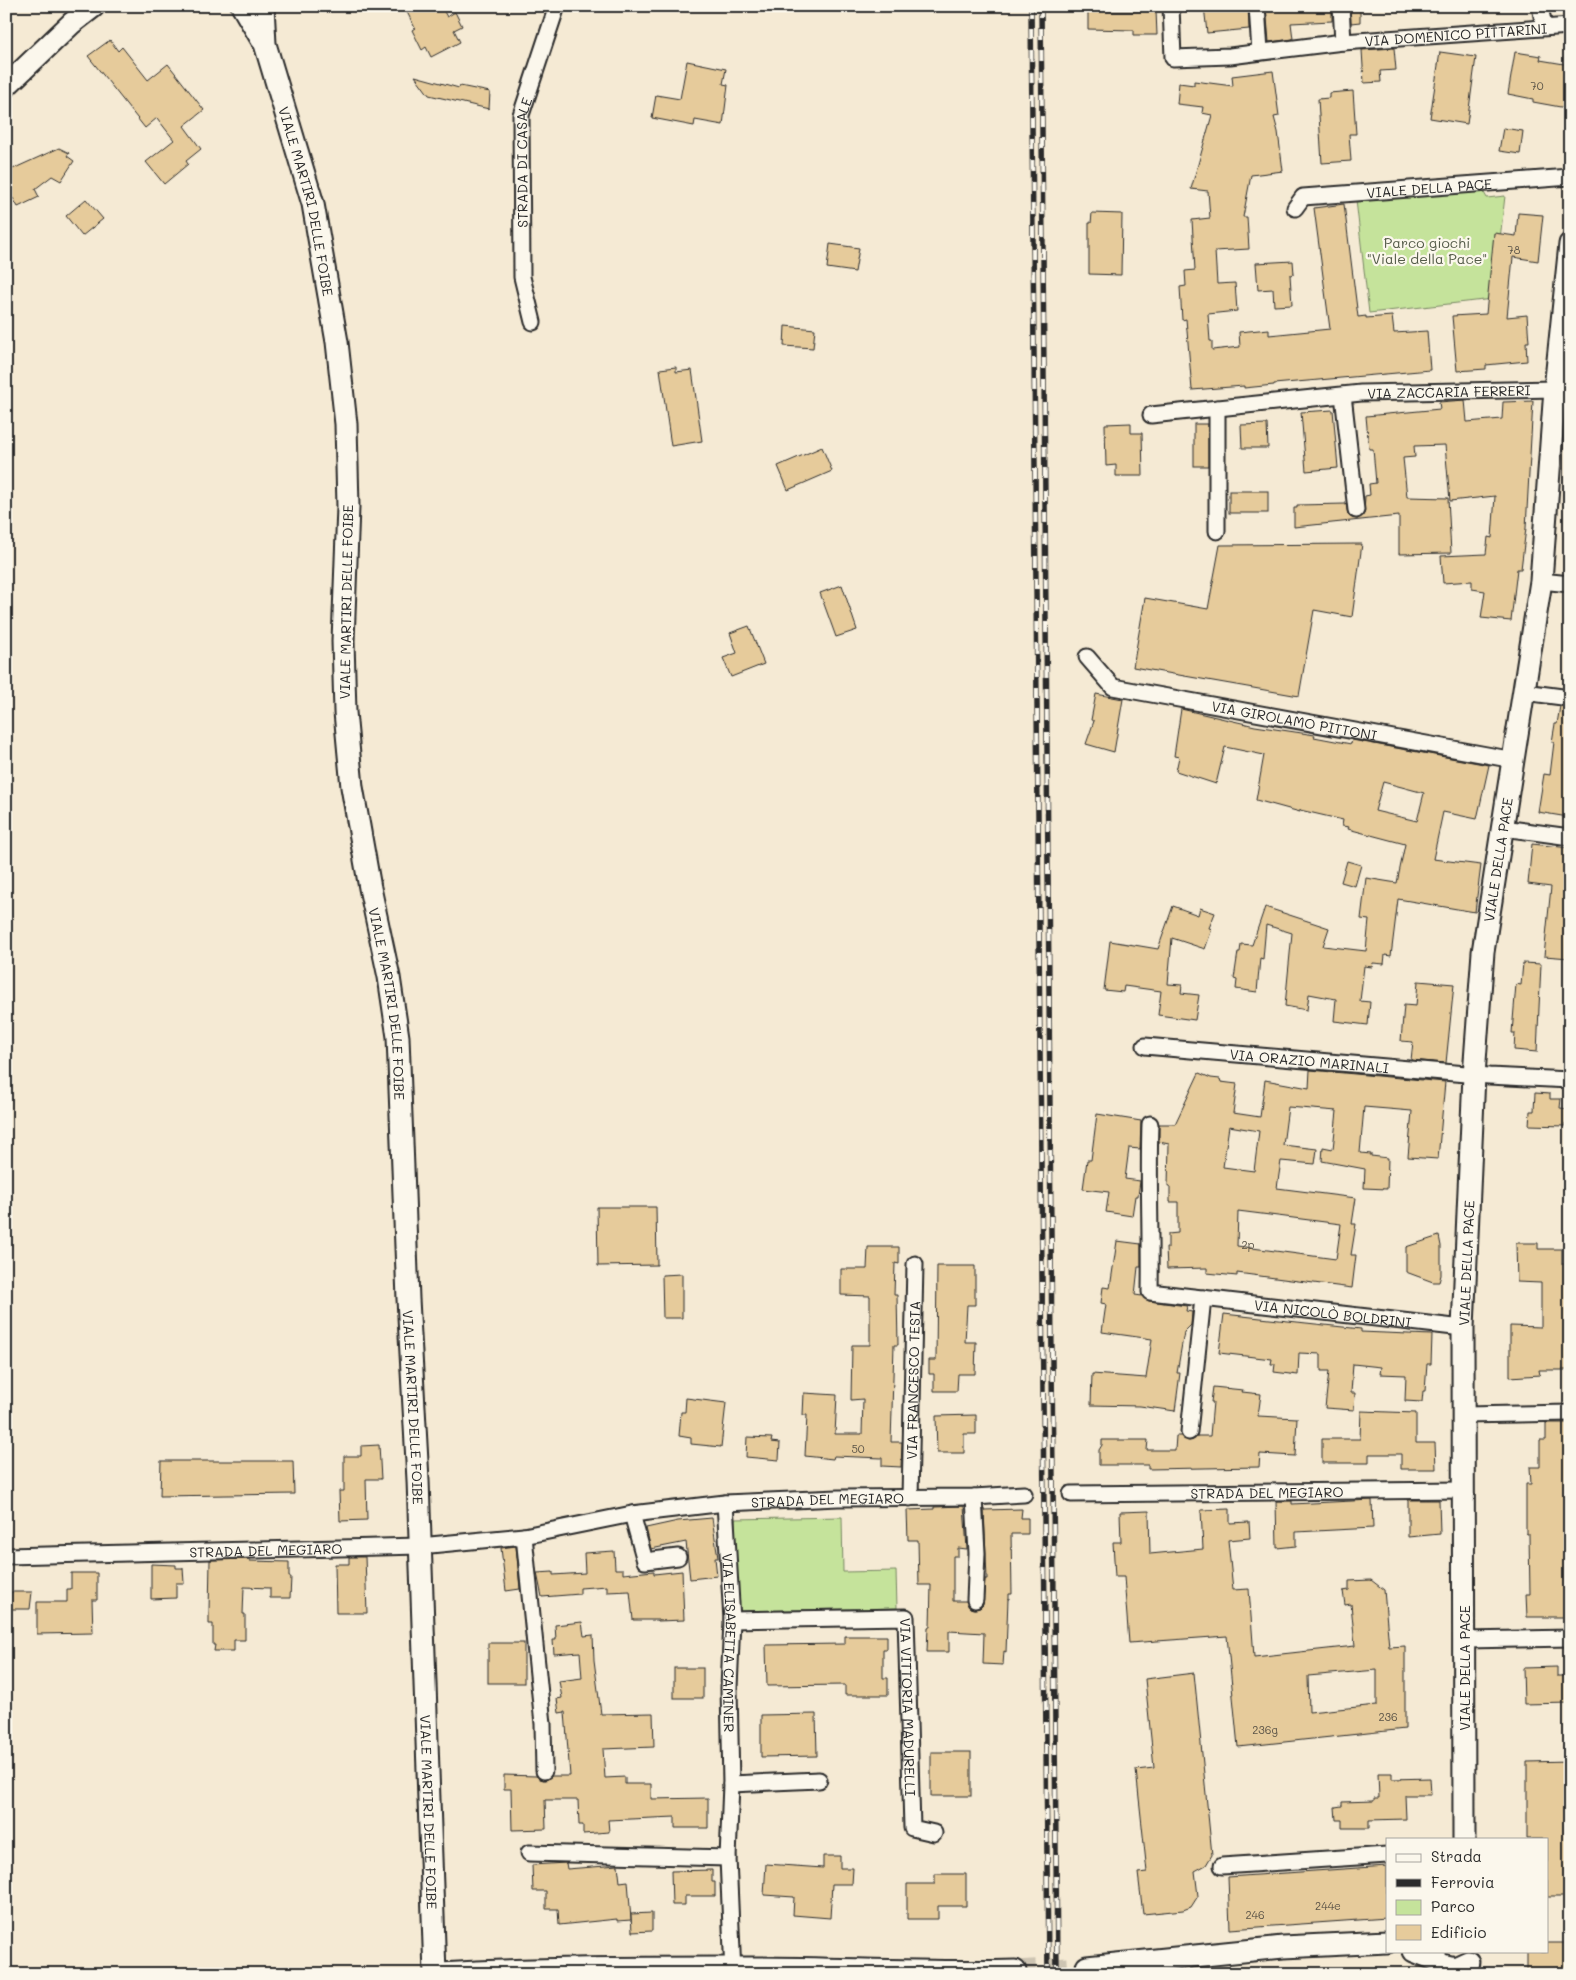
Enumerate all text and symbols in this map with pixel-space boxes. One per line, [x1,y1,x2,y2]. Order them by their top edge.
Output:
street label: VIA DOMENICO PITTARINI [1364,18,1548,50]
house number: 70 [1531,78,1544,93]
street label: STRADA DI CASALE [511,95,536,228]
street label: VIALE MARTIRI DELLE FOIBE [275,104,338,298]
street label: VIALE DELLA PACE [1366,173,1492,202]
park label: Parco giochi "Viale della Pace" [1367,233,1487,268]
house number: 78 [1508,242,1521,257]
street label: VIA ZACCARIA FERRERI [1367,380,1531,402]
street label: VIALE MARTIRI DELLE FOIBE [335,505,357,699]
street label: VIA GIROLAMO PITTONI [1210,696,1379,744]
street label: VIALE DELLA PACE [1478,796,1517,923]
street label: VIALE MARTIRI DELLE FOIBE [365,905,410,1100]
street label: VIA ORAZIO MARINALI [1229,1044,1390,1077]
street label: VIALE DELLA PACE [1454,1200,1478,1326]
house number: 2p [1242,1237,1255,1252]
street label: VIA NICOLÒ BOLDRINI [1253,1295,1412,1332]
street label: VIA FRANCESCO TESTA [901,1300,924,1460]
street label: VIALE MARTIRI DELLE FOIBE [399,1309,428,1505]
house number: 50 [851,1441,865,1456]
street label: STRADA DEL MEGIARO [1190,1482,1344,1502]
street label: STRADA DEL MEGIARO [750,1488,904,1511]
street label: STRADA DEL MEGIARO [189,1538,343,1561]
street label: VIA ELISABETTA CAMINER [719,1553,742,1733]
street label: VIALE DELLA PACE [1455,1605,1474,1731]
street label: VIA VITTORIA MADURELLI [897,1618,921,1796]
house number: 236 [1378,1709,1398,1724]
street label: VIALE MARTIRI DELLE FOIBE [417,1714,442,1910]
house number: 236g [1252,1722,1278,1737]
legend [1386,1838,1548,1952]
text: Strada [1431,1846,1482,1866]
text: Ferrovia [1431,1872,1495,1892]
text: Parco [1431,1896,1475,1916]
house number: 244e [1315,1898,1341,1913]
house number: 246 [1245,1907,1265,1922]
text: Edificio [1431,1922,1487,1942]

